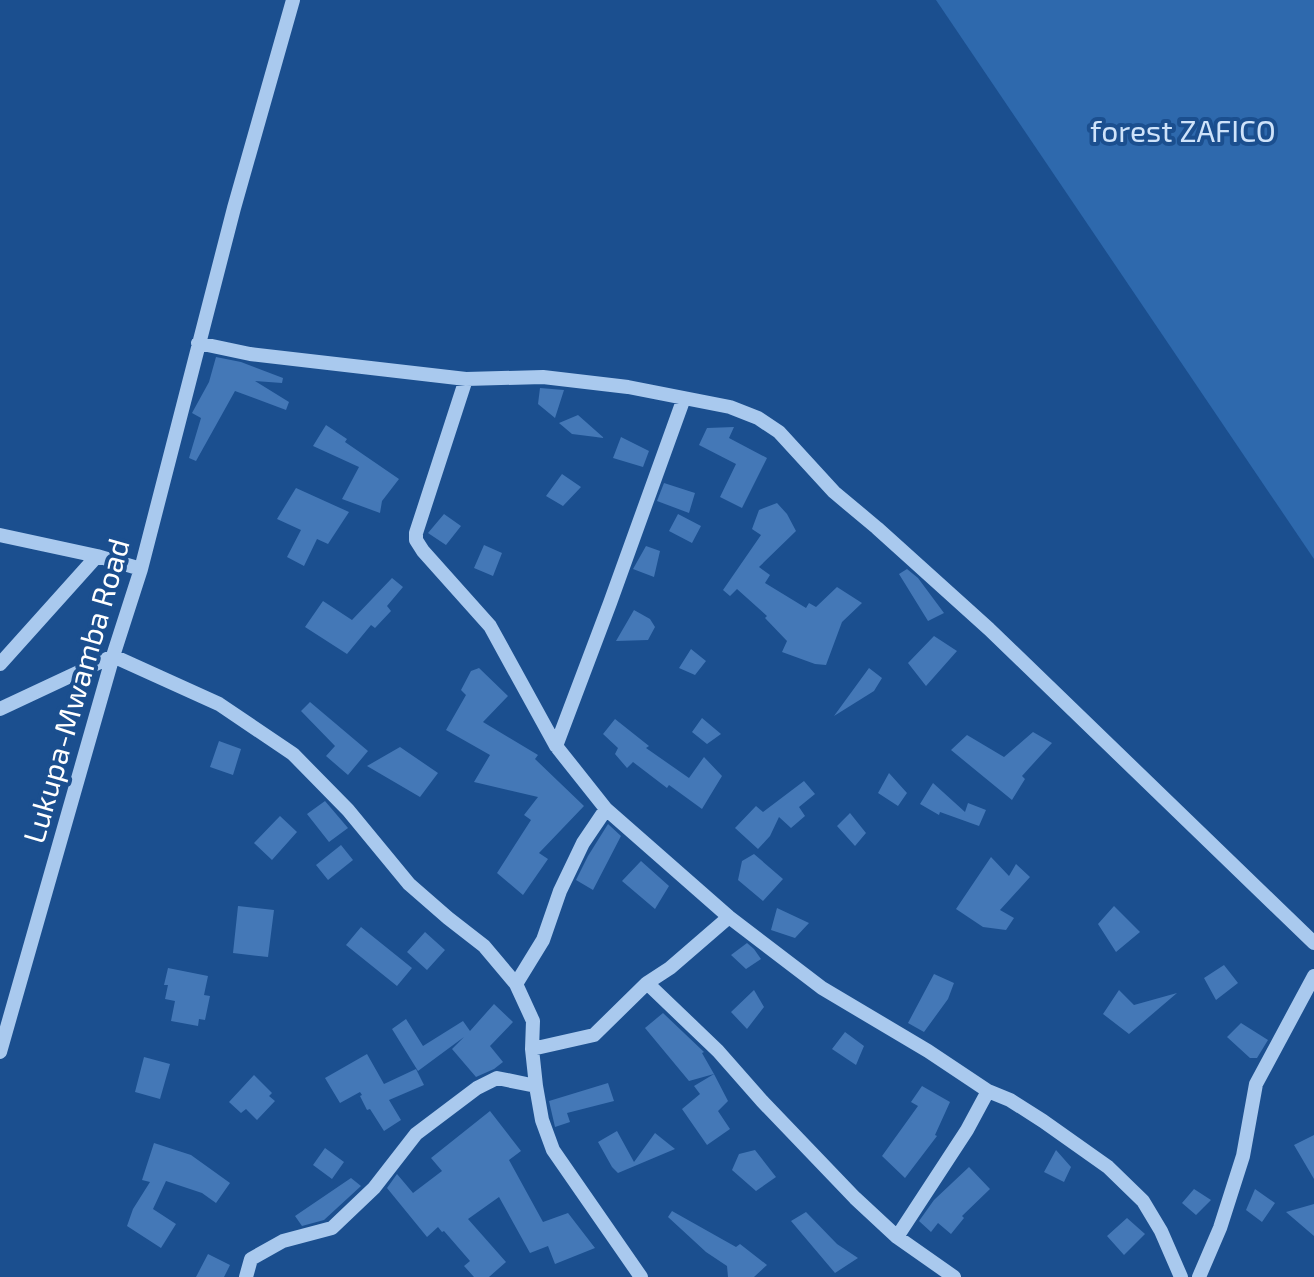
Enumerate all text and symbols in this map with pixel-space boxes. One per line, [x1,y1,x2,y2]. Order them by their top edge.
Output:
park label: forest ZAFICO [1090,112,1276,148]
street label: Lukupa-Mwamba Road [14,534,136,847]

